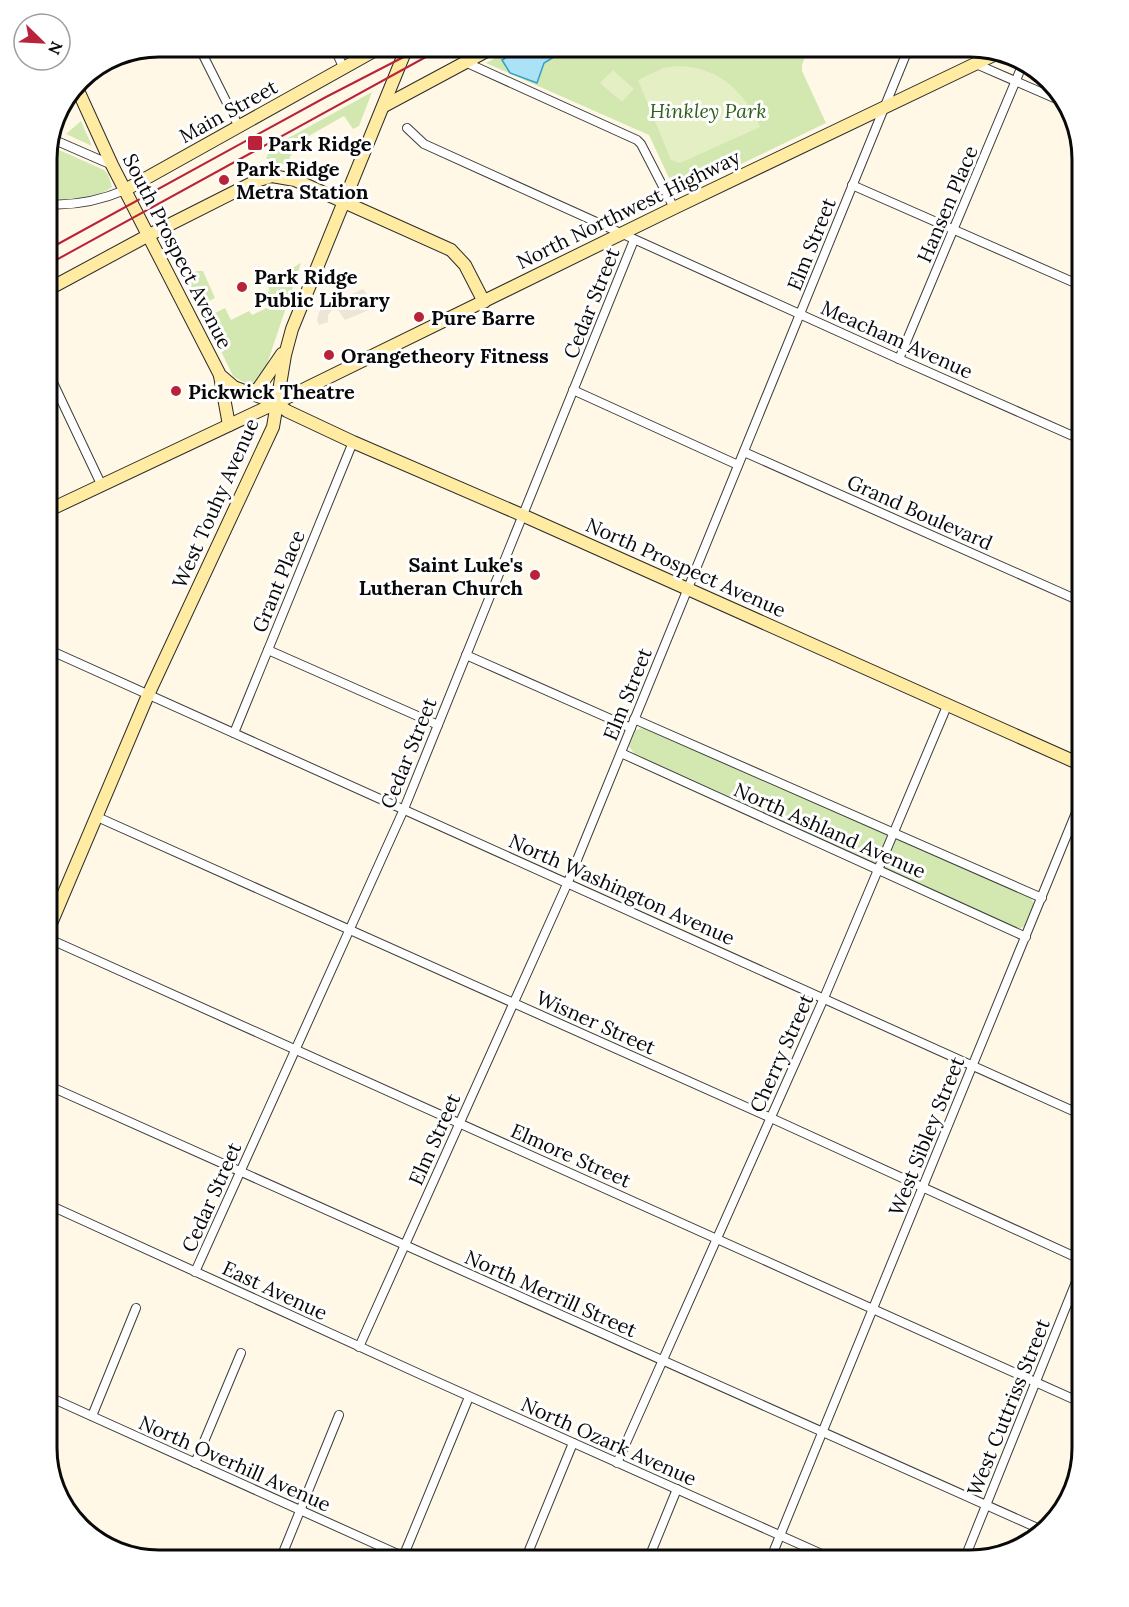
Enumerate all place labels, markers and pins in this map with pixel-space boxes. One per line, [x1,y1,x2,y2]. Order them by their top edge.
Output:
place label: Park Ridge [268,131,372,156]
marker: Park Ridge [246,134,264,152]
place label: Park Ridge Metra Station [236,156,369,204]
marker: Park Ridge Metra Station [217,173,231,187]
place label: Park Ridge Public Library [254,264,390,312]
marker: Park Ridge Public Library [235,280,249,294]
place label: Pure Barre [431,305,535,330]
marker: Pure Barre [412,310,426,324]
place label: Orangetheory Fitness [341,343,549,368]
marker: Orangetheory Fitness [322,348,336,362]
place label: Pickwick Theatre [188,379,355,404]
marker: Pickwick Theatre [169,384,183,398]
place label: Saint Luke's Lutheran Church [359,552,524,600]
marker: Saint Luke's Lutheran Church [528,568,542,582]

